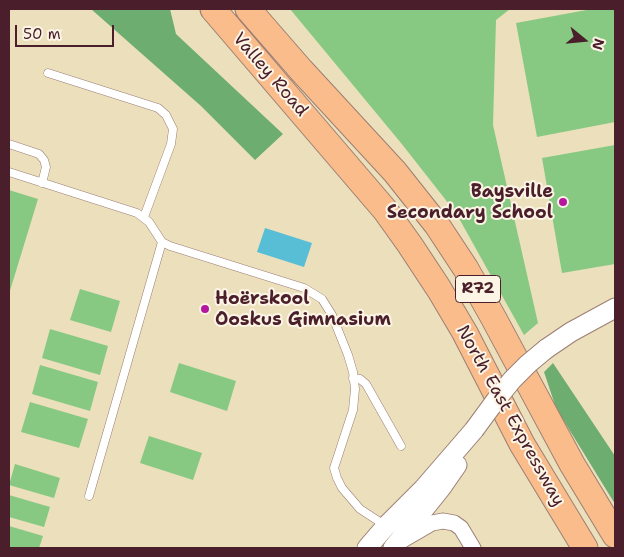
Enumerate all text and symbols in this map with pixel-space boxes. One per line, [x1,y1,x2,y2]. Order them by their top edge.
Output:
scale bar [18,15,116,47]
north arrow [559,15,609,65]
text: 50 m [23,24,61,44]
street label: Valley Road [228,29,312,121]
text: N [588,36,609,52]
place label: Baysville Secondary School [387,181,553,223]
marker: Baysville Secondary School [557,196,569,208]
road number: R72 [456,276,500,302]
place label: Hoërskool Ooskus Gimnasium [215,288,391,330]
marker: Hoërskool Ooskus Gimnasium [199,303,211,315]
street label: North East Expressway [451,322,569,510]

